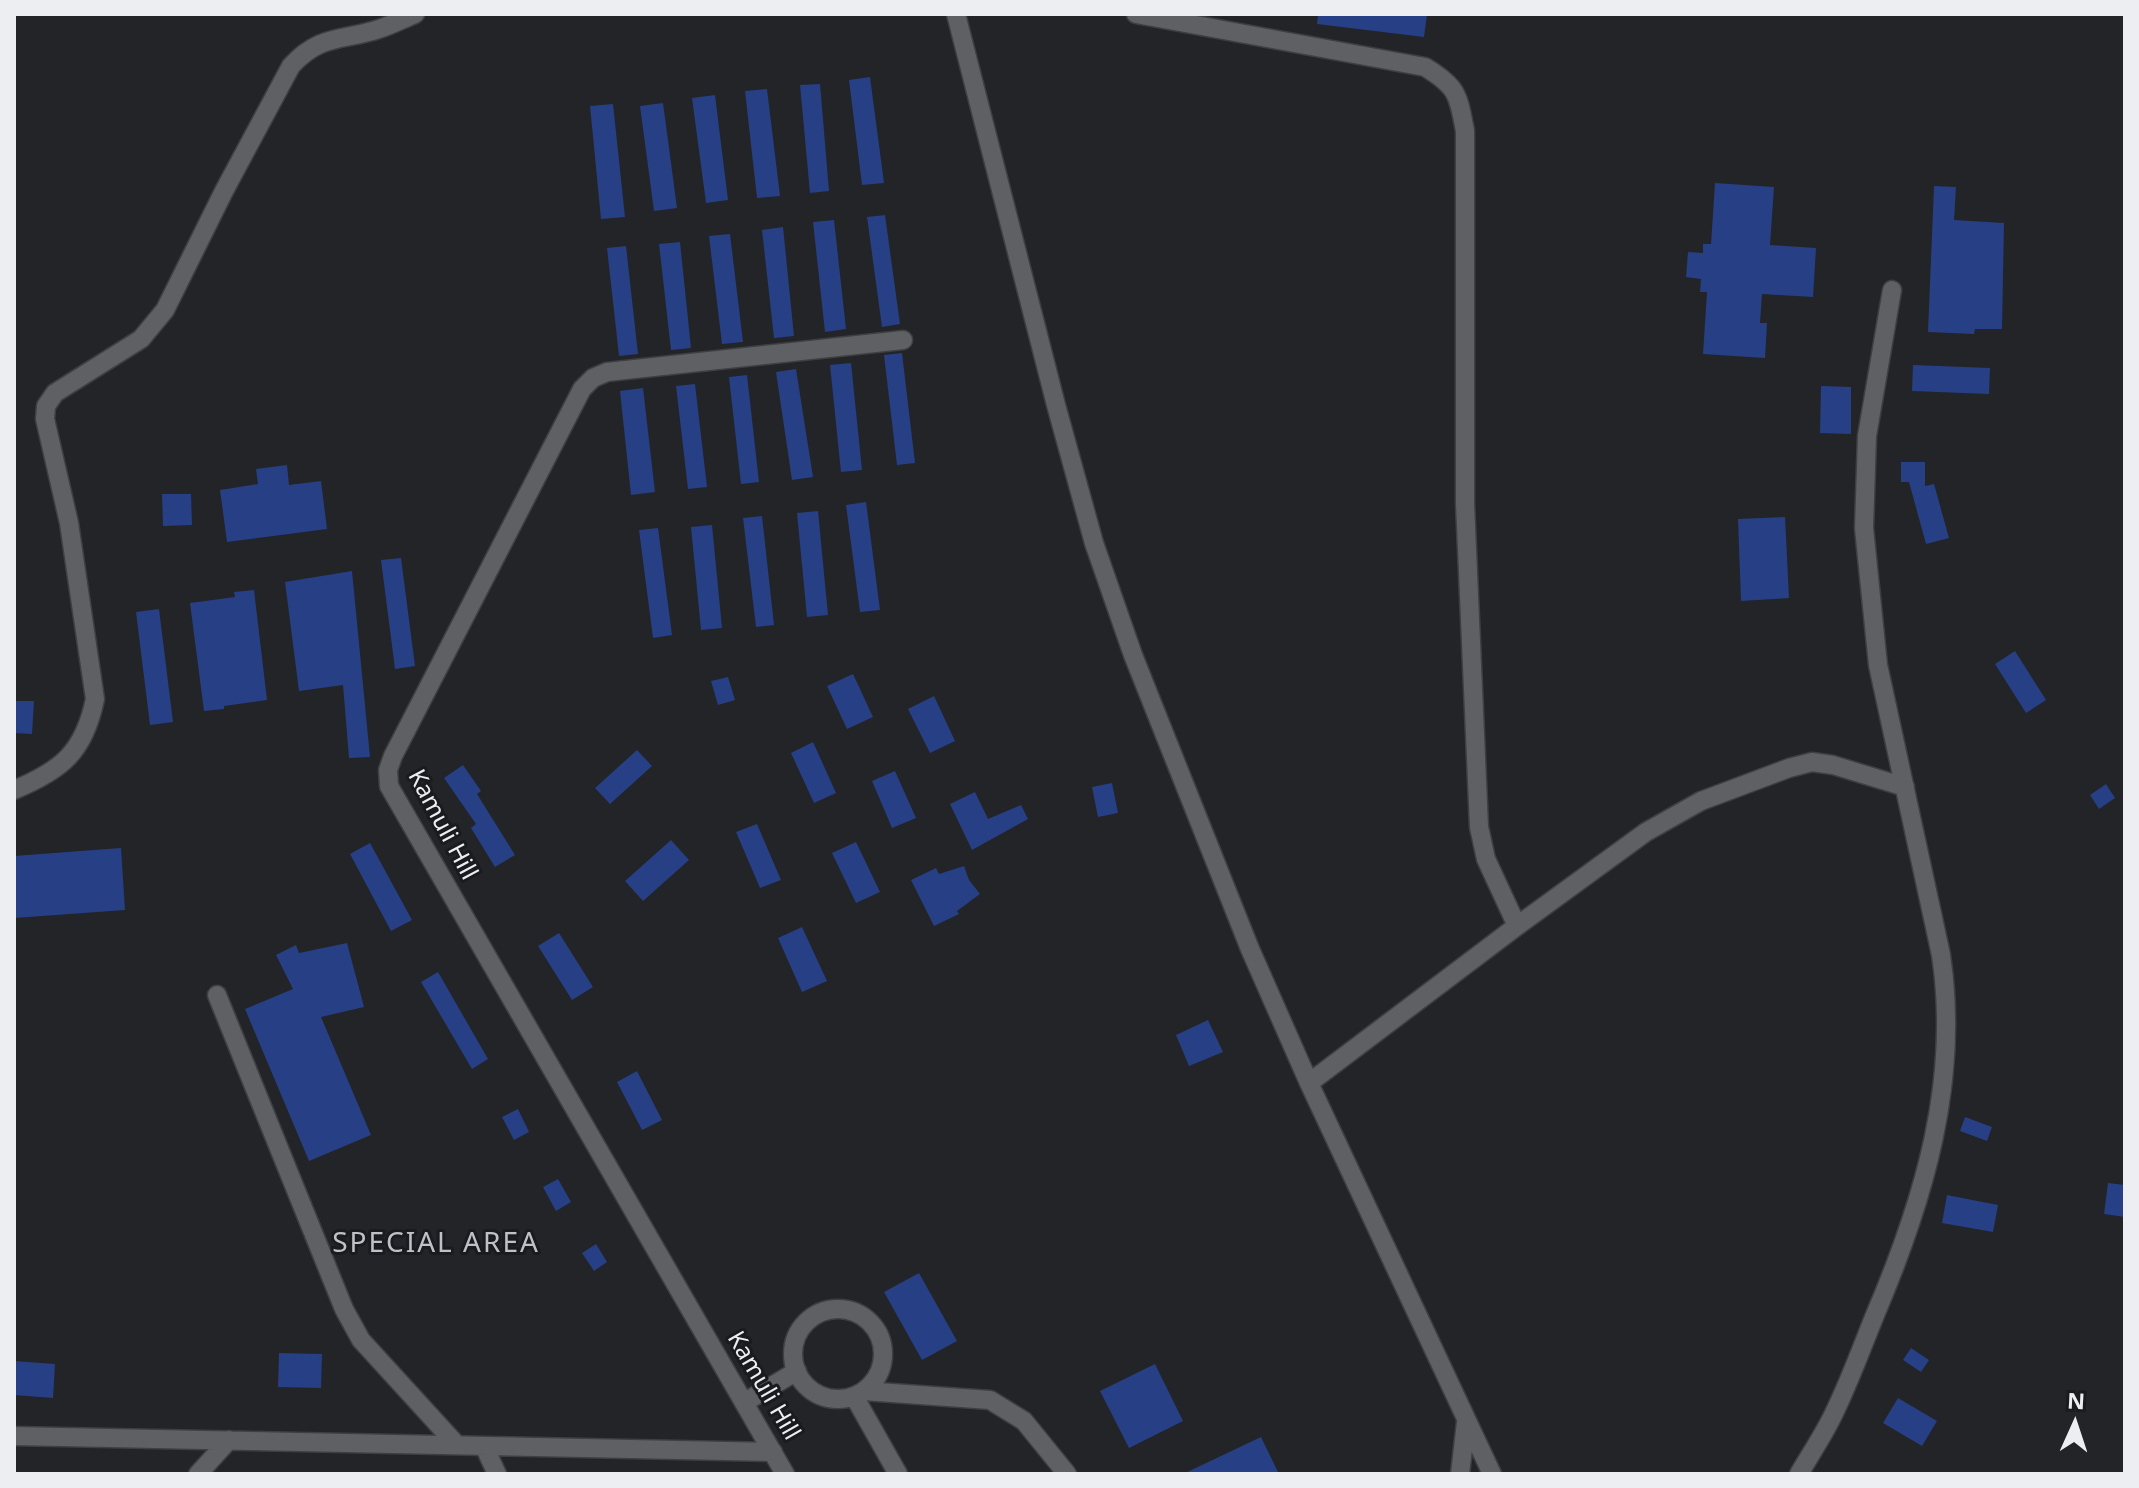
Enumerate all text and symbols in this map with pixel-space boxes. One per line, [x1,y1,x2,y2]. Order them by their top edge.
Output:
street label: Kamuli Hill [401,765,483,885]
district label: SPECIAL AREA [332,1227,540,1261]
street label: Kamuli Hill [720,1327,806,1445]
north arrow [2035,1384,2115,1464]
text: N [2067,1385,2086,1415]

